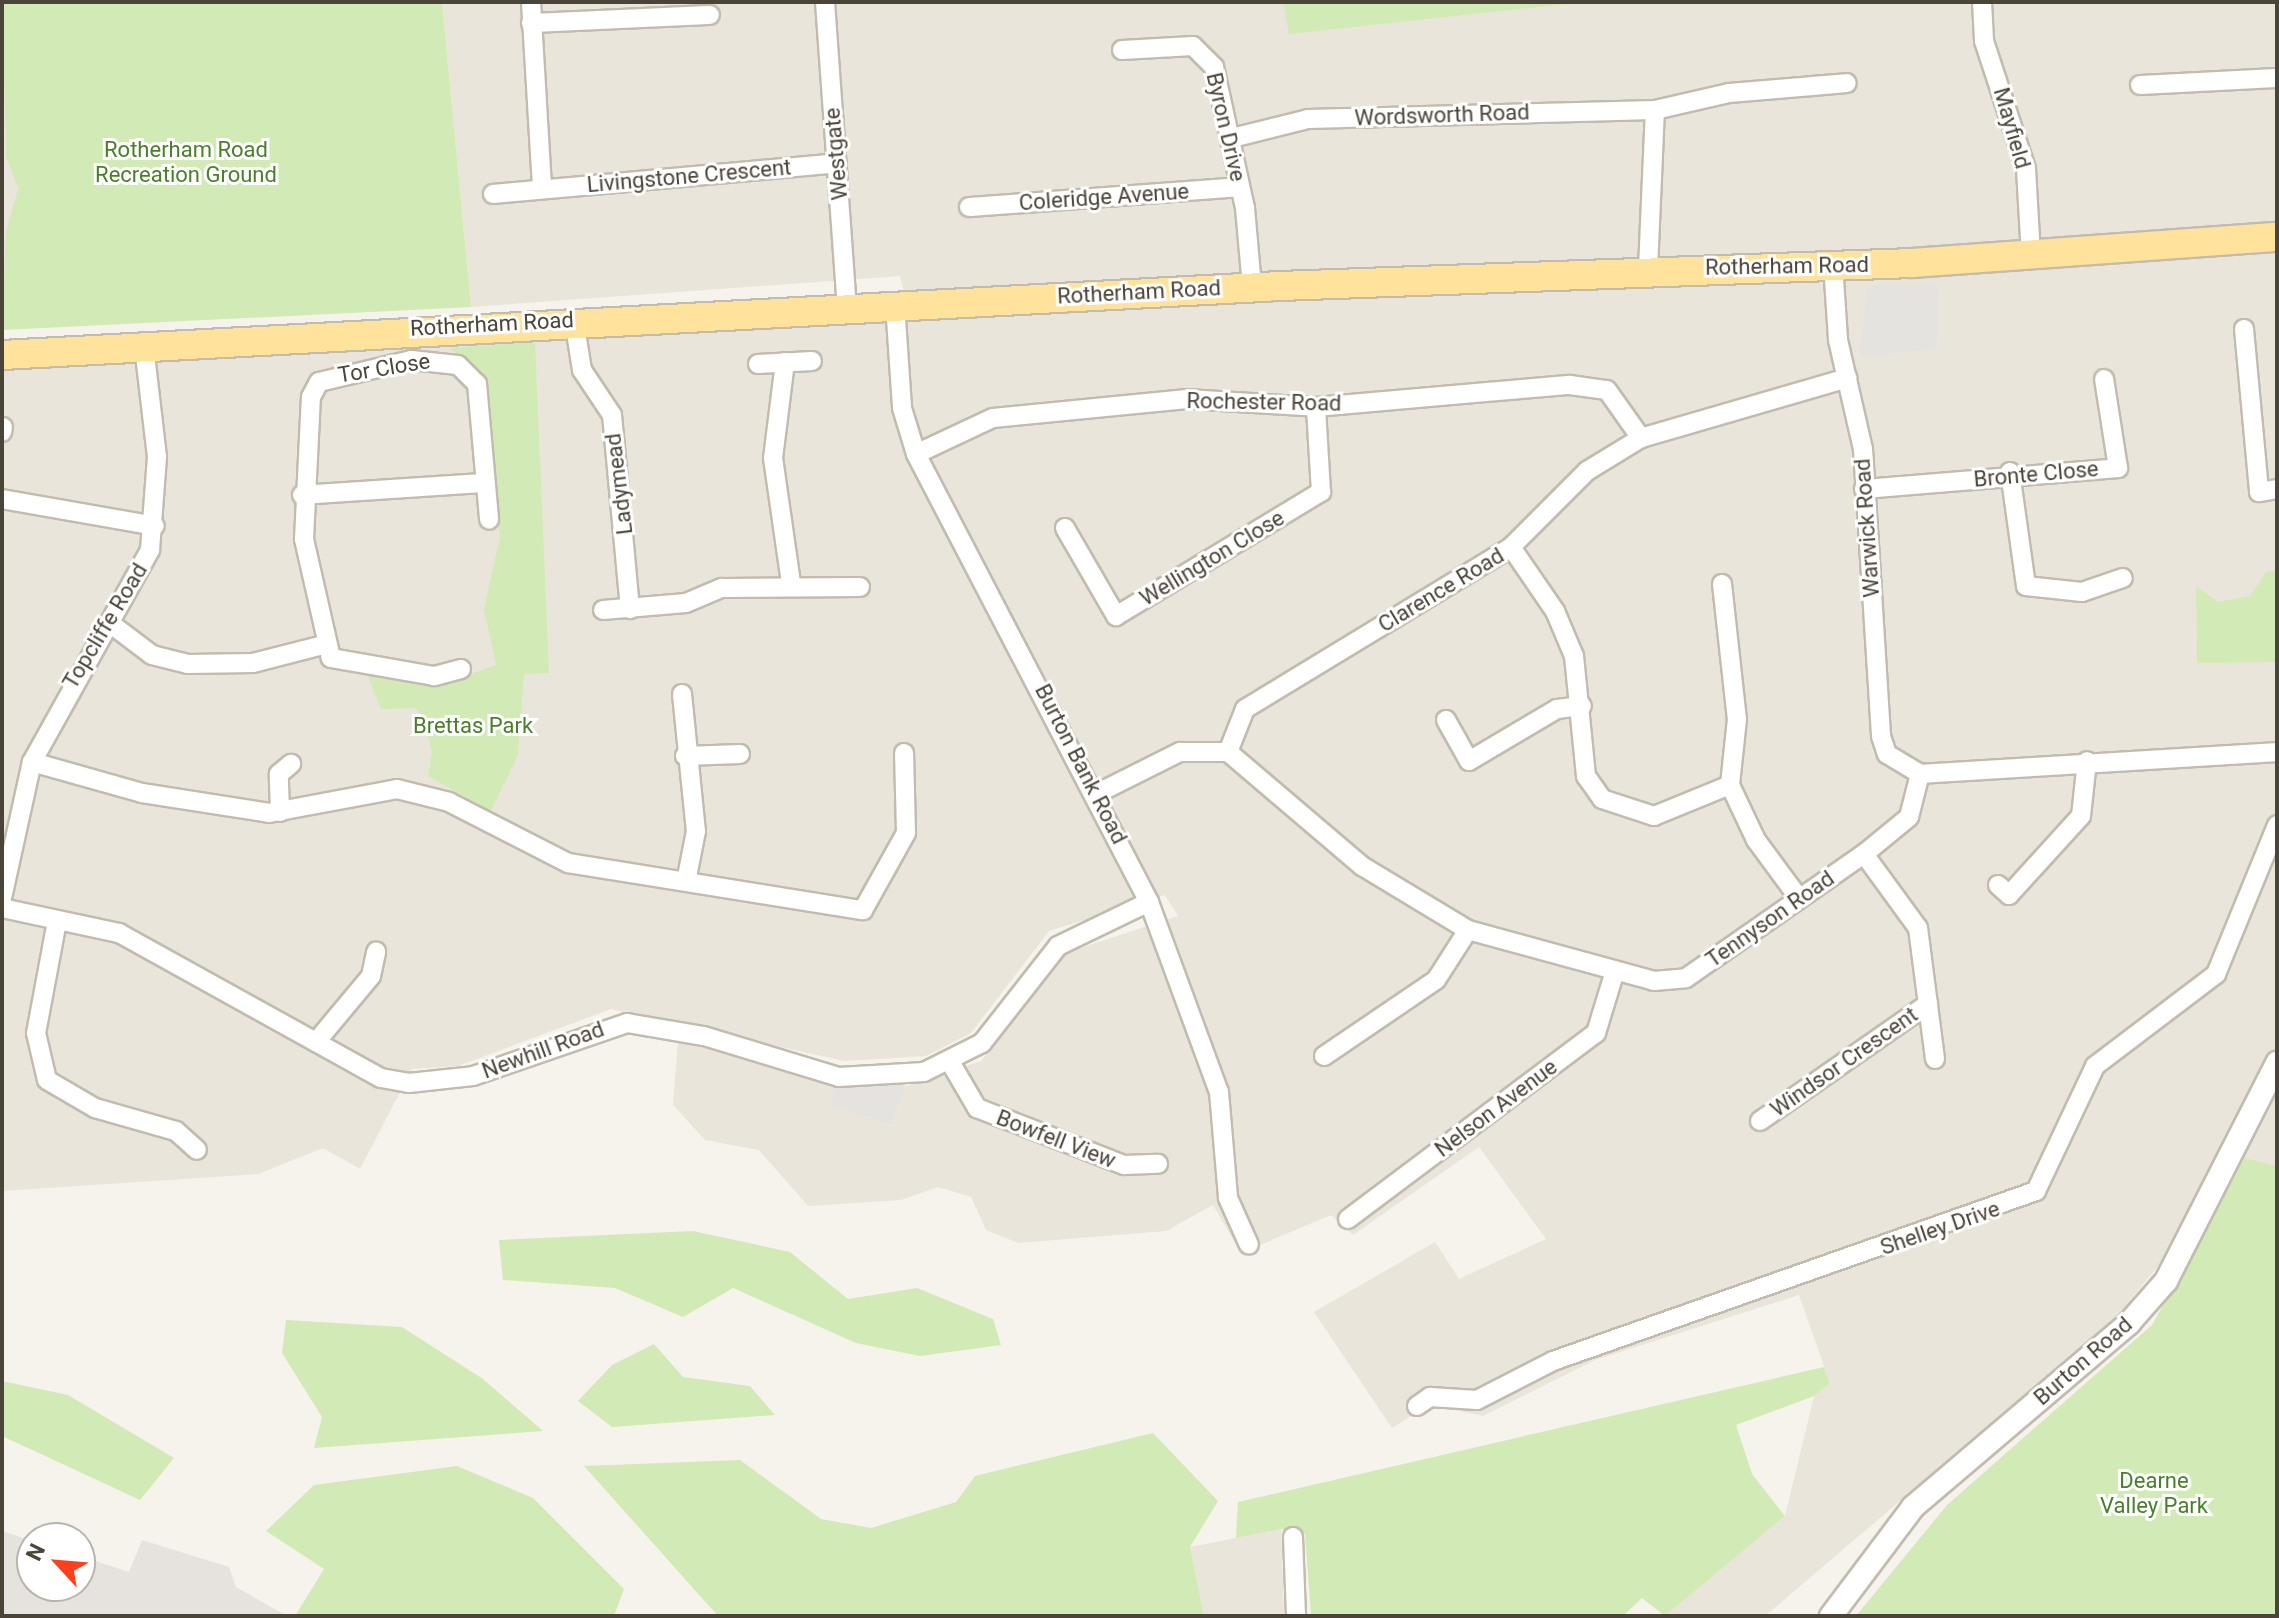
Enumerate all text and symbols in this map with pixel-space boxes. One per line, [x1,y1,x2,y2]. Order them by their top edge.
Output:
street label: Byron Drive [1201,70,1251,184]
street label: Mayfield [1988,84,2036,172]
street label: Wordsworth Road [1354,99,1530,131]
street label: Westgate [819,107,853,201]
park label: Rotherham Road Recreation Ground [95,136,277,188]
street label: Livingstone Crescent [586,154,792,198]
street label: Coleridge Avenue [1018,178,1190,216]
street label: Rotherham Road [1705,251,1869,281]
street label: Rotherham Road [1056,275,1222,309]
street label: Rotherham Road [409,307,575,341]
street label: Tor Close [336,348,432,388]
street label: Rochester Road [1186,387,1342,417]
street label: Ladymead [600,432,638,536]
street label: Bronte Close [1972,455,2100,493]
street label: Warwick Road [1849,458,1885,598]
street label: Wellington Close [1135,505,1289,611]
street label: Clarence Road [1373,542,1509,638]
street label: Topcliffe Road [57,558,153,694]
street label: Burton Bank Road [1029,680,1133,848]
park label: Brettas Park [413,713,533,739]
street label: Tennyson Road [1701,865,1839,973]
street label: Windsor Crescent [1765,1001,1923,1123]
street label: Newhill Road [478,1016,608,1084]
street label: Nelson Avenue [1430,1053,1562,1163]
street label: Bowfell View [993,1104,1119,1174]
street label: Shelley Drive [1877,1195,2003,1261]
street label: Burton Road [2029,1311,2137,1411]
park label: Dearne Valley Park [2100,1467,2208,1518]
north arrow [16,1522,96,1602]
text: N [21,1540,50,1565]

